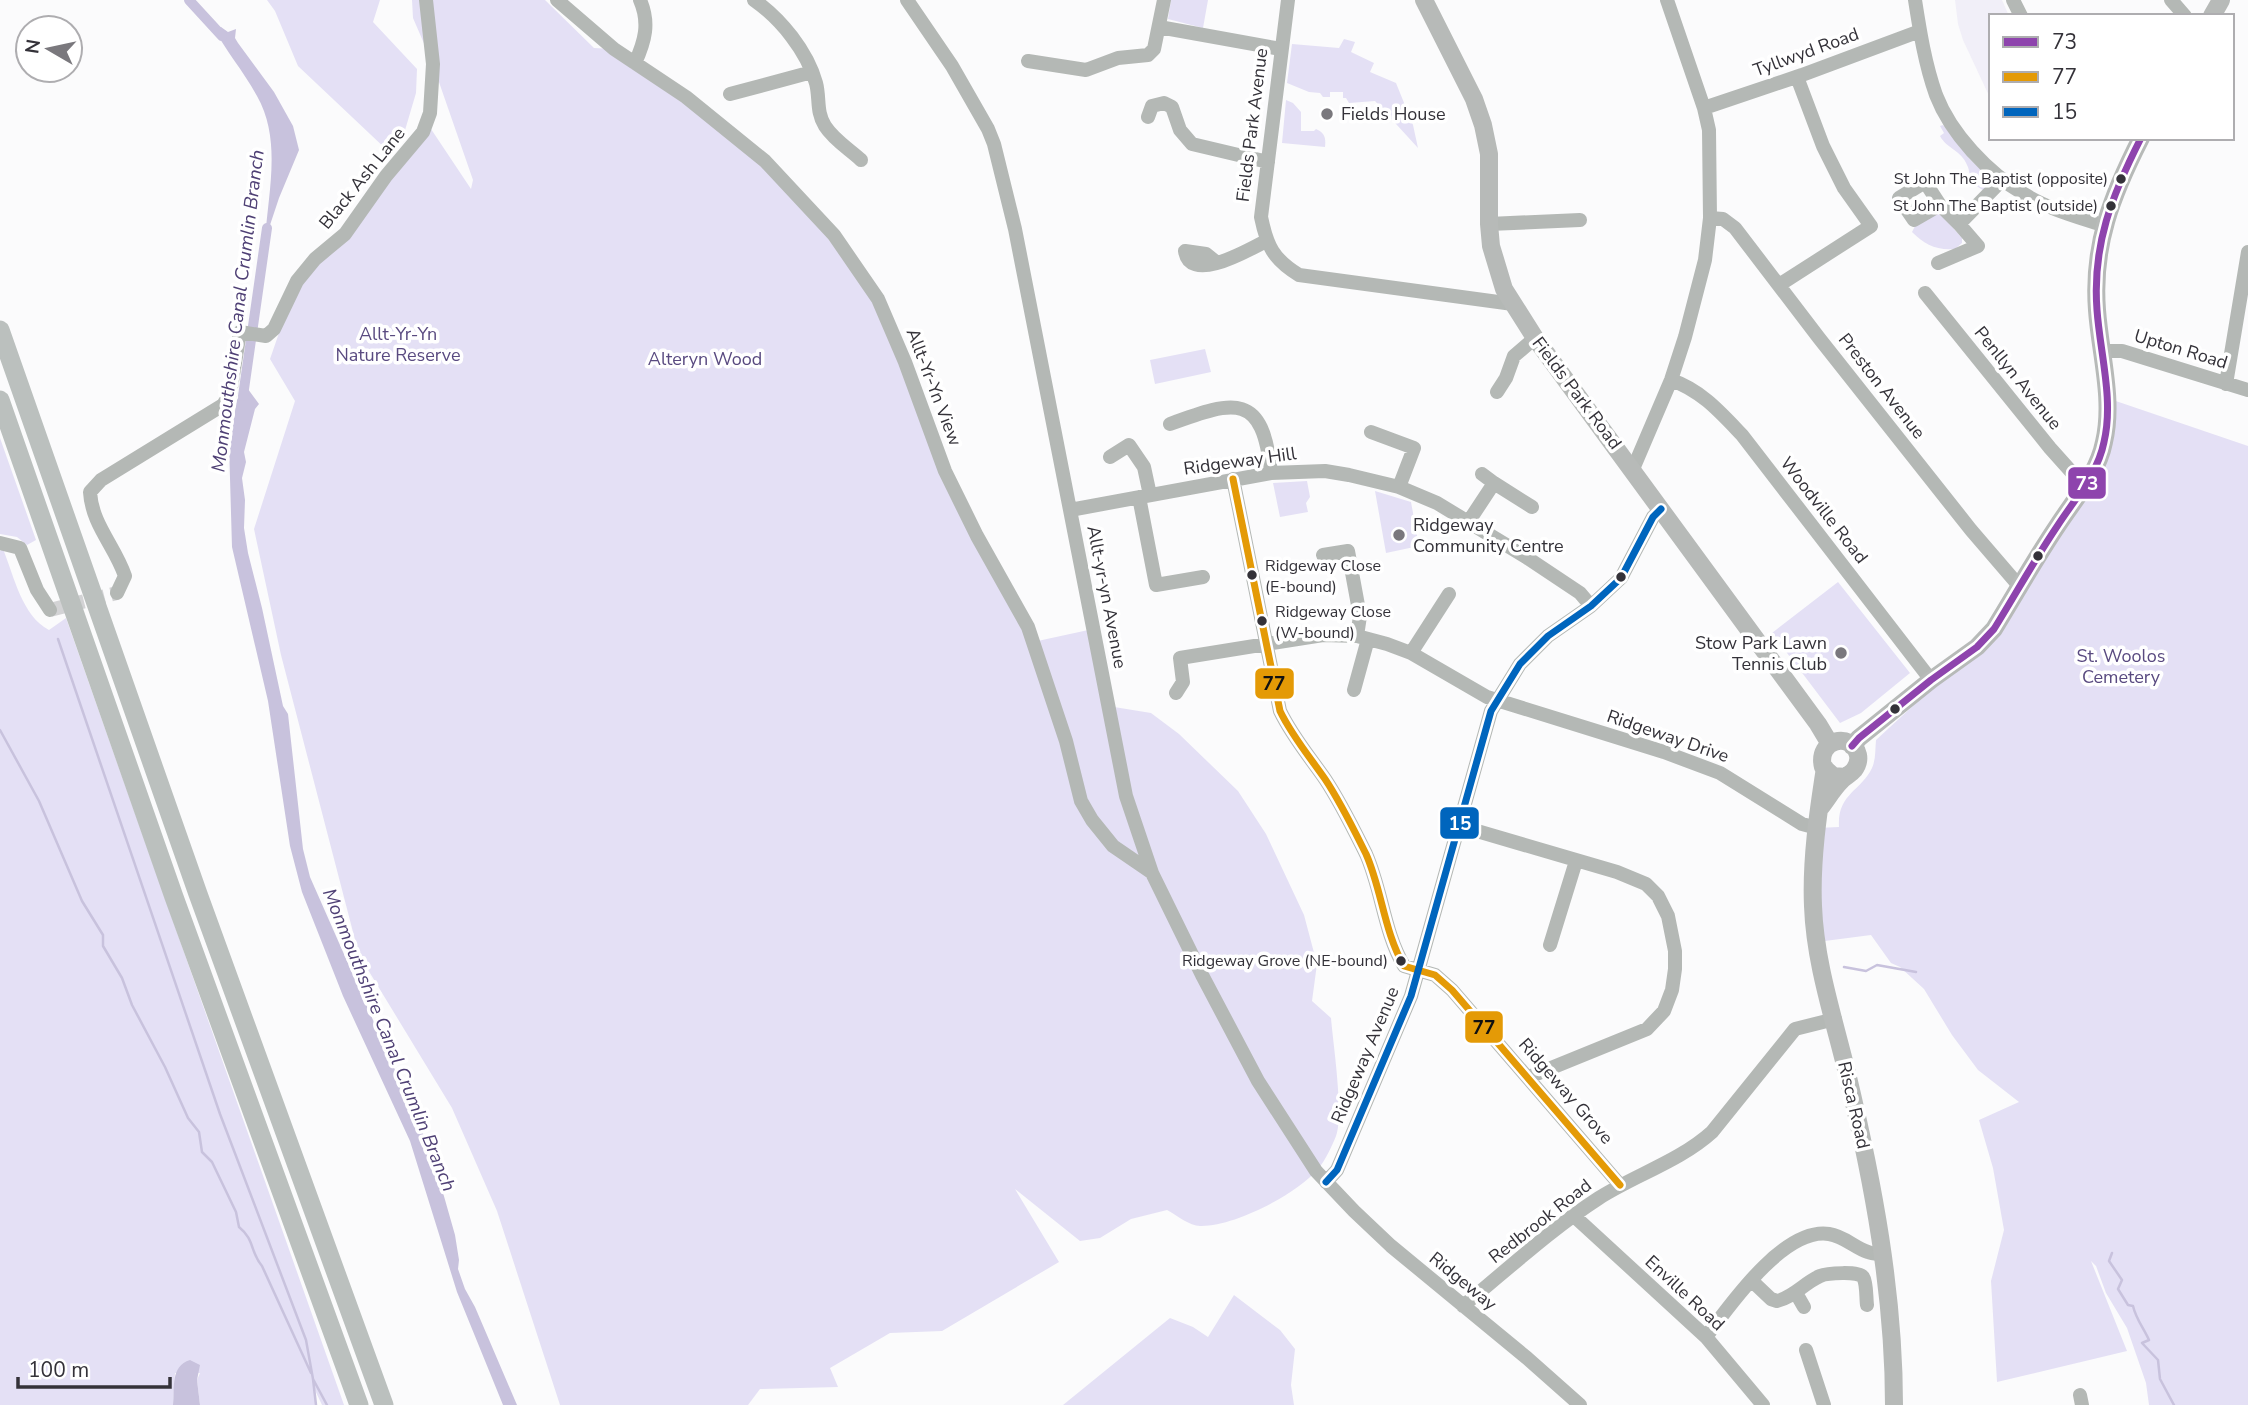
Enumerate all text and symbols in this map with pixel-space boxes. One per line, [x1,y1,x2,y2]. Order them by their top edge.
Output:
north arrow [14,14,84,84]
legend [1989,14,2234,140]
street label: Tyllwyd Road [1750,22,1862,82]
text: 73 [2052,28,2077,56]
text: N [19,37,47,56]
street label: Fields Park Avenue [1231,47,1273,203]
text: 77 [2052,63,2077,91]
text: 15 [2052,98,2077,126]
place label: Fields House [1341,102,1446,126]
marker: Fields House [1319,106,1335,122]
street label: Black Ash Lane [313,122,411,234]
water label: Monmouthshire Canal Crumlin Branch [205,148,271,474]
place label: St John The Baptist (opposite) [1894,168,2108,190]
marker: St John The Baptist (opposite) [2114,172,2128,186]
place label: St John The Baptist (outside) [1893,195,2098,217]
marker: St John The Baptist (outside) [2104,199,2118,213]
street label: Penllyn Avenue [1969,321,2067,435]
park label: Allt-Yr-Yn Nature Reserve [335,322,461,367]
street label: Upton Road [2131,323,2231,375]
street label: Allt-Yr-Yn View [901,325,967,449]
street label: Preston Avenue [1833,328,1931,444]
street label: Fields Park Road [1527,332,1627,454]
park label: Alteryn Wood [648,347,762,371]
street label: Ridgeway Hill [1182,441,1299,481]
street label: Woodville Road [1775,452,1873,568]
line badge: 73 [2067,466,2107,500]
text: 73 [2076,471,2098,497]
place label: Ridgeway Community Centre [1413,513,1564,558]
street label: Allt-yr-yn Avenue [1081,524,1133,670]
marker: Ridgeway Community Centre [1391,527,1407,543]
unlabelled marker [2031,549,2045,563]
place label: Ridgeway Close (E-bound) [1265,555,1381,598]
marker: Ridgeway Close (E-bound) [1245,568,1259,582]
unlabelled marker [1614,570,1628,584]
place label: Ridgeway Close (W-bound) [1275,601,1391,644]
marker: Ridgeway Close (W-bound) [1255,614,1269,628]
place label: Stow Park Lawn Tennis Club [1695,631,1827,676]
park label: St. Woolos Cemetery [2077,644,2166,689]
marker: Stow Park Lawn Tennis Club [1833,645,1849,661]
line badge: 77 [1254,667,1295,700]
text: 77 [1263,671,1285,697]
unlabelled marker [1888,702,1902,716]
street label: Ridgeway Drive [1604,704,1732,768]
line badge: 15 [1439,806,1480,840]
text: 15 [1449,811,1471,837]
water label: Monmouthshire Canal Crumlin Branch [316,885,462,1195]
place label: Ridgeway Grove (NE-bound) [1182,950,1388,972]
marker: Ridgeway Grove (NE-bound) [1394,954,1408,968]
street label: Ridgeway Avenue [1325,983,1405,1127]
line badge: 77 [1464,1010,1504,1044]
text: 77 [1473,1015,1495,1041]
street label: Ridgeway Grove [1513,1033,1619,1149]
street label: Risca Road [1832,1059,1876,1151]
street label: Redbrook Road [1484,1173,1596,1269]
street label: Ridgeway [1424,1246,1502,1316]
street label: Enville Road [1640,1250,1730,1336]
scale bar [18,1346,170,1390]
text: 100 m [28,1356,89,1384]

